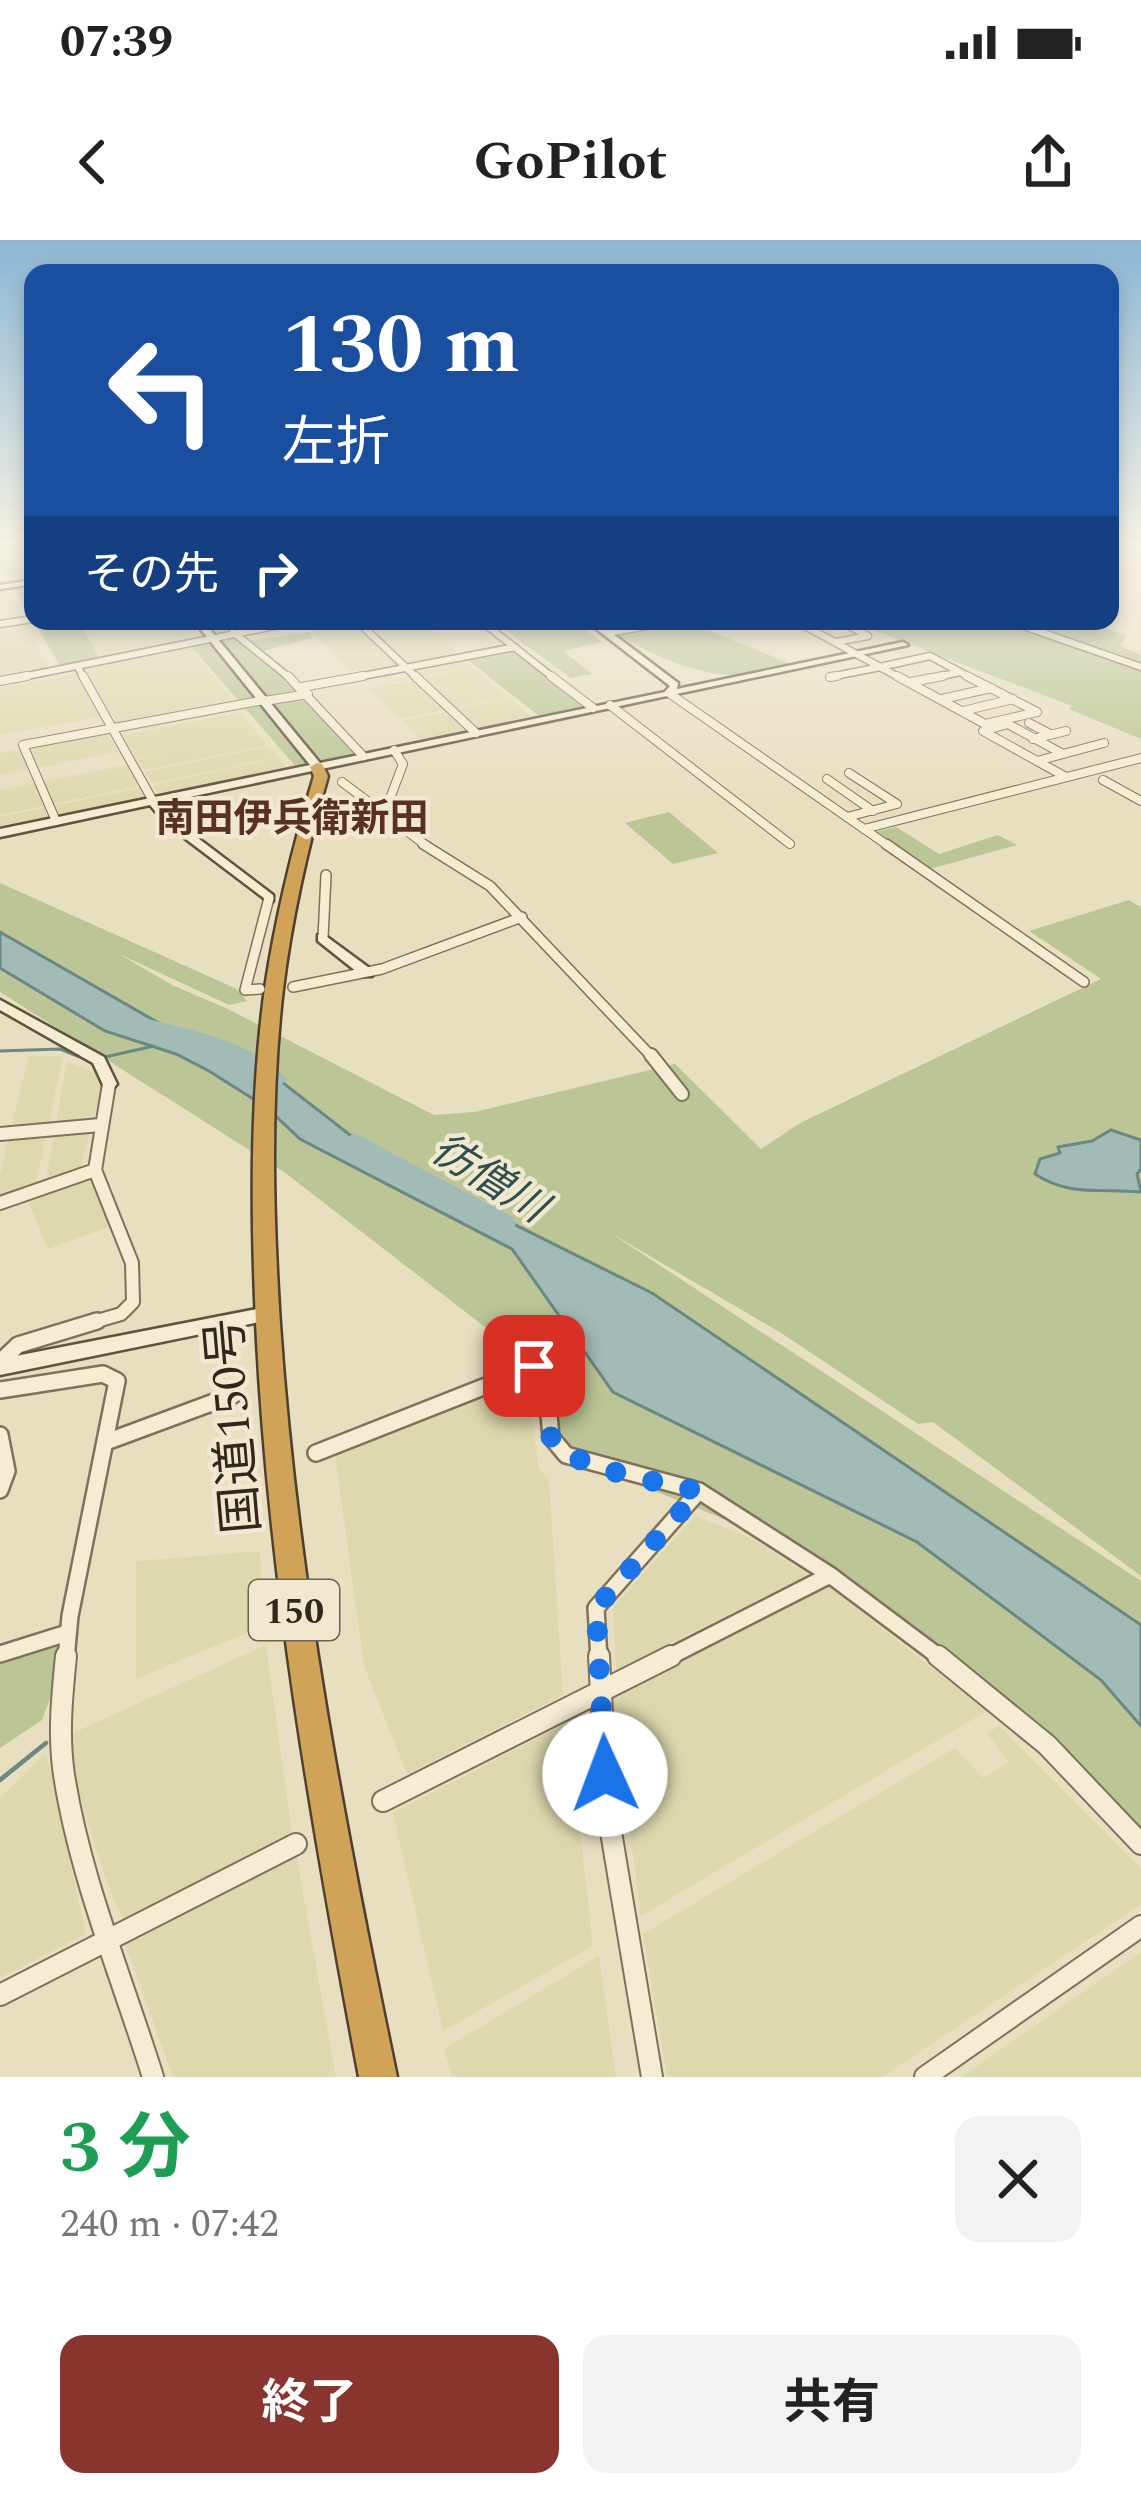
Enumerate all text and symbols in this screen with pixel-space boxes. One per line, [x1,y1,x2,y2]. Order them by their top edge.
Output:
text: 07:39 [60,8,173,77]
text: GoPilot [474,121,667,203]
icon: back [60,129,126,195]
icon: share [1015,129,1081,195]
text: 130 m [282,282,520,410]
icon: left [84,312,240,468]
text: 左折 [282,403,390,485]
icon: right [243,540,309,606]
text: その先 [84,541,219,610]
district label: 南田伊兵衛新田 [155,790,429,849]
water label: 彷僧川 [419,1119,562,1241]
street label: 国道150号 [189,1315,280,1537]
pin [483,1315,585,1417]
icon: arrive [501,1333,567,1399]
road number: 150 [249,1580,339,1640]
position arrow [542,1711,668,1837]
text: 3 分 [60,2095,190,2204]
button: close [955,2116,1081,2242]
text: 240 m · 07:42 [60,2195,279,2254]
button: 終了 [60,2335,559,2473]
button: 共有 [583,2335,1081,2473]

